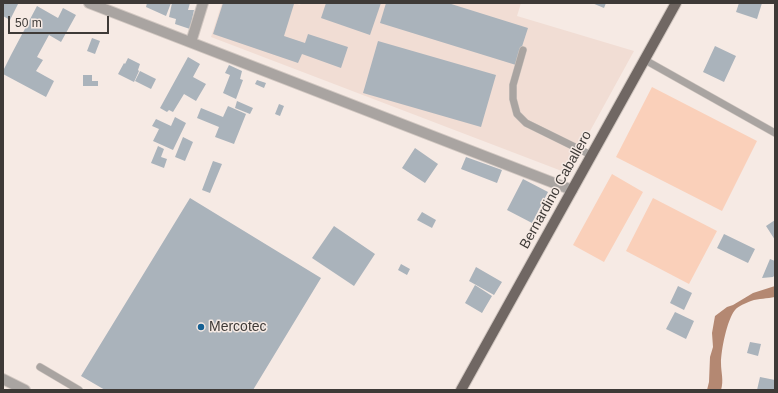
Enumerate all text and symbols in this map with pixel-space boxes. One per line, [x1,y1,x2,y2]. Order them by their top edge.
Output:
scale bar [10,8,111,34]
text: 50 m [15,16,42,30]
street label: Bernardino Caballero [517,128,595,252]
place label: Mercotec [209,319,267,335]
marker: Mercotec [196,322,206,332]

